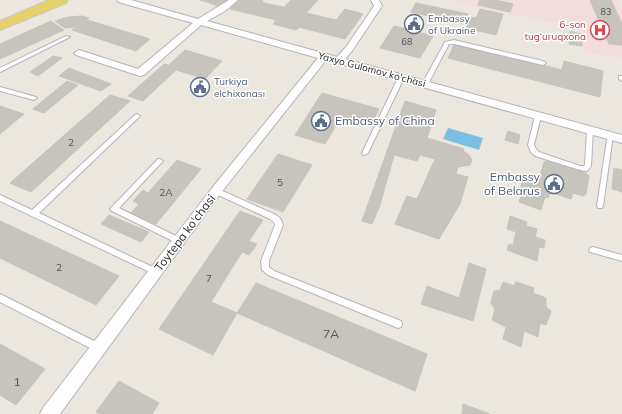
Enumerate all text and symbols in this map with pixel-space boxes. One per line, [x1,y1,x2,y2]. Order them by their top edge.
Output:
house number: 83 [601,6,611,17]
place label: Embassy of Ukraine [428,12,475,37]
public building icon: Embassy of Ukraine [403,13,425,35]
place label: 6-son tug‘uruqxona [524,18,586,43]
hospital icon: 6-son tug‘uruqxona [589,19,611,41]
house number: 68 [402,36,412,47]
street label: Yaxyo Gulomov ko'chasi [316,49,427,90]
place label: Turkiya elchixonası [214,75,265,100]
public building icon: Turkiya elchixonası [189,76,211,98]
public building icon: Embassy of China [310,110,332,132]
place label: Embassy of China [335,113,435,128]
house number: 2 [68,136,74,149]
place label: Embassy of Belarus [484,169,541,198]
public building icon: Embassy of Belarus [543,173,565,195]
house number: 5 [277,176,283,189]
house number: 2A [159,186,173,199]
street label: Toytepa ko'chasi [151,191,218,274]
house number: 2 [56,261,62,274]
house number: 7 [206,272,212,285]
house number: 7A [323,326,339,341]
house number: 1 [13,374,21,389]

